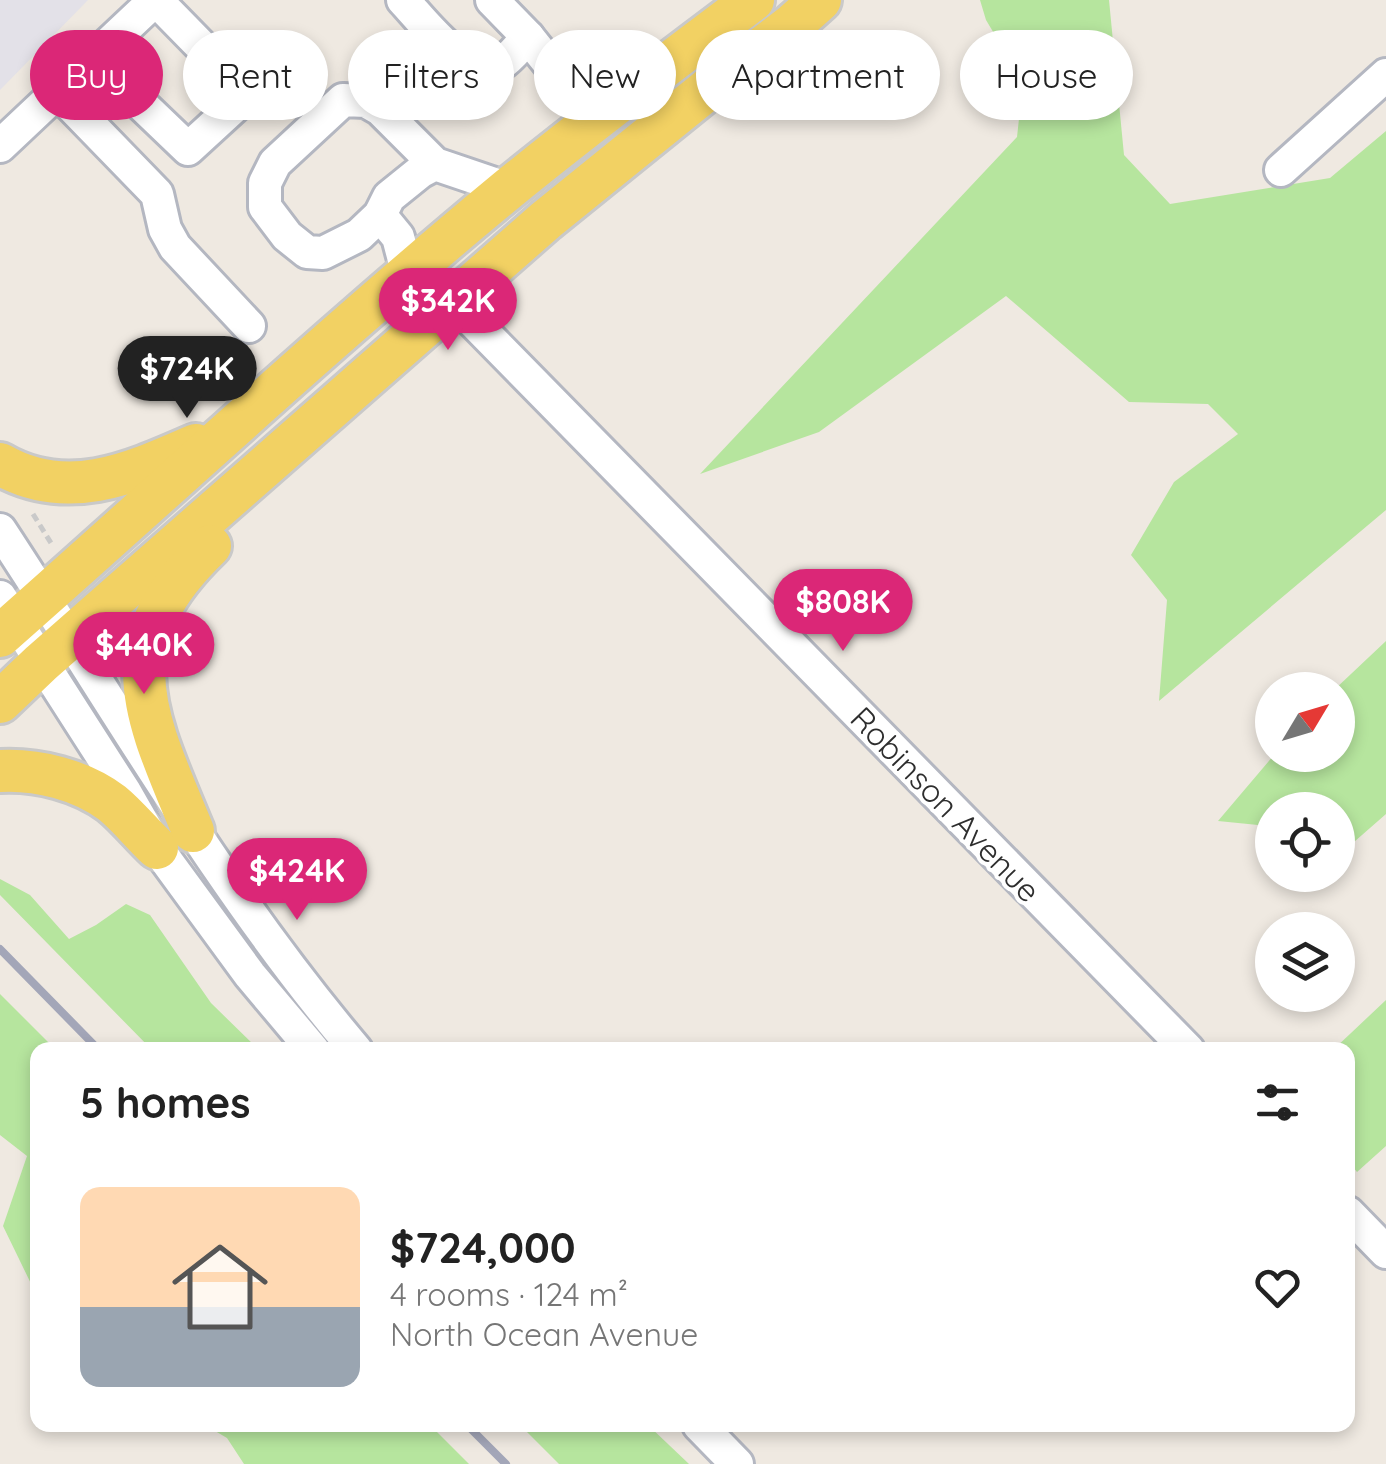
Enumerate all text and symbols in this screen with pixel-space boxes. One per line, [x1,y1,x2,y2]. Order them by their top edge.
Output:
chip: Buy [30,30,163,120]
chip: Rent [183,30,328,120]
chip: Filters [348,30,514,120]
chip: New [534,30,676,120]
chip: Apartment [696,30,940,120]
chip: House [960,30,1133,120]
pin: $342K [378,268,518,353]
text: $342K [401,280,495,320]
pin: $724K [117,336,257,421]
text: $724K [140,348,234,388]
pin: $808K [773,569,913,654]
text: $808K [796,581,890,621]
pin: $440K [74,612,214,697]
text: $440K [95,624,193,664]
north arrow [1255,672,1355,772]
map controls [1255,672,1355,1012]
street label: Robinson Avenue [843,698,1049,910]
button: locate [1255,792,1355,892]
pin: $424K [227,838,367,923]
text: $424K [249,850,345,890]
button: layers [1255,912,1355,1012]
icon: filters [1250,1075,1305,1130]
text: 5 homes [80,1076,251,1129]
text: $724,000 [390,1221,576,1274]
icon: home [160,1227,280,1347]
icon: heart [1250,1260,1305,1315]
text: 4 rooms · 124 m² [390,1274,628,1314]
text: North Ocean Avenue [390,1314,698,1354]

